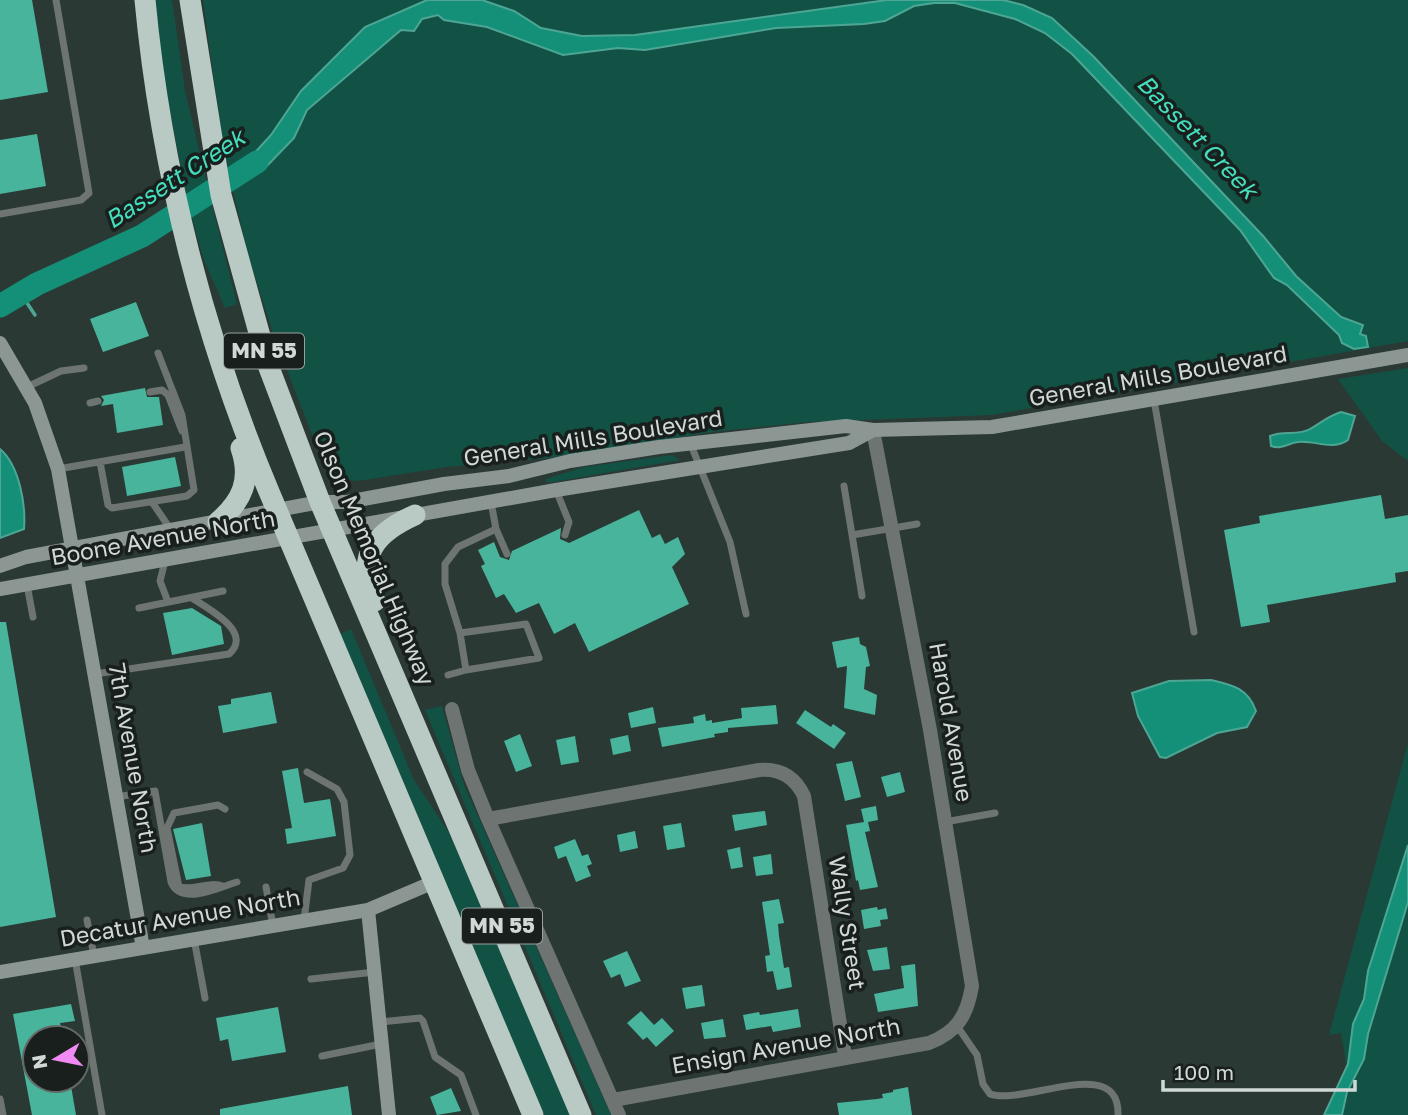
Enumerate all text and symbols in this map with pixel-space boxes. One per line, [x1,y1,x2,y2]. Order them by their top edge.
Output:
water label: Bassett Creek [1132,68,1266,206]
water label: Bassett Creek [99,120,252,234]
road number: MN 55 [224,334,304,368]
street label: General Mills Boulevard [1027,339,1289,412]
street label: General Mills Boulevard [461,403,724,471]
street label: Olson Memorial Highway [308,426,441,689]
street label: Boone Avenue North [48,503,277,571]
street label: Harold Avenue [924,640,980,804]
street label: 7th Avenue North [104,661,164,855]
street label: Wally Street [824,854,872,992]
street label: Decatur Avenue North [57,882,302,952]
road number: MN 55 [462,908,542,944]
street label: Ensign Avenue North [669,1011,902,1079]
north arrow [21,1024,91,1094]
scale bar [1163,1048,1356,1092]
text: N [26,1053,51,1071]
text: 100 m [1174,1059,1234,1085]

